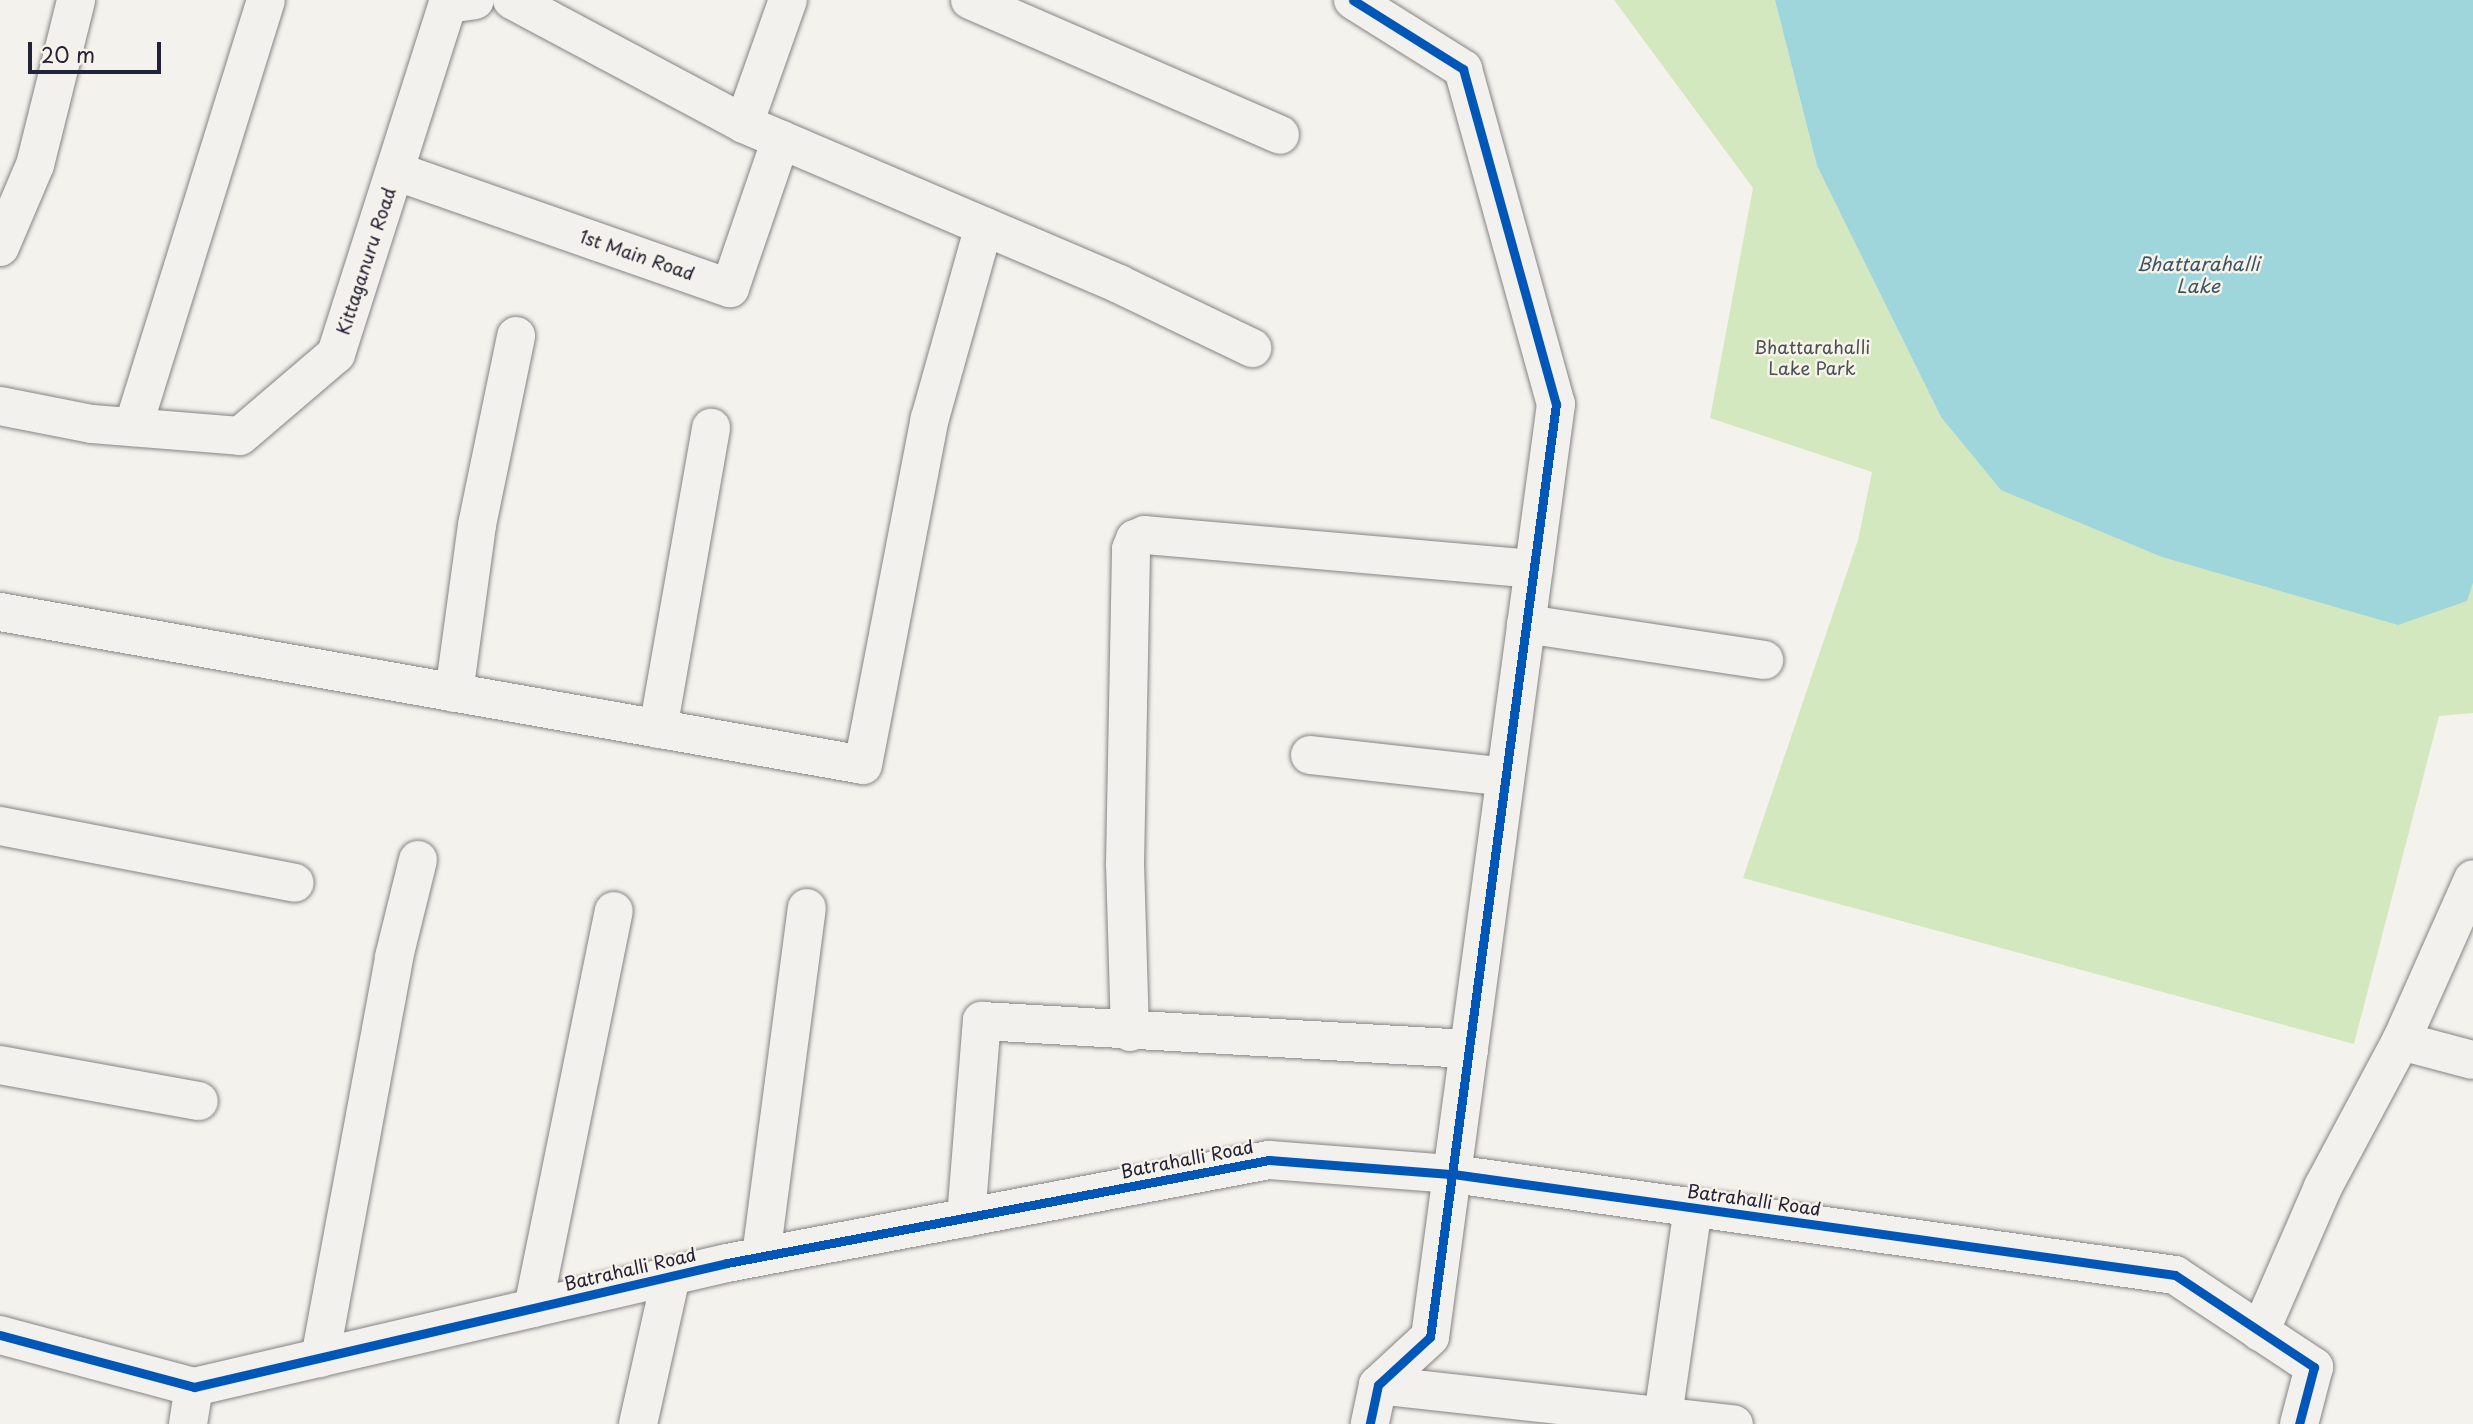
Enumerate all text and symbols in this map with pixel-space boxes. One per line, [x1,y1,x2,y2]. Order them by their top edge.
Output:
scale bar [32,28,164,72]
text: 20 m [41,38,95,70]
street label: Kittaganuru Road [332,185,400,337]
street label: 1st Main Road [575,225,699,285]
water label: Bhattarahalli Lake [2136,253,2260,297]
park label: Bhattarahalli Lake Park [1754,337,1870,380]
street label: Batrahalli Road [1118,1135,1256,1183]
street label: Batrahalli Road [1685,1180,1823,1220]
street label: Batrahalli Road [561,1243,699,1295]

